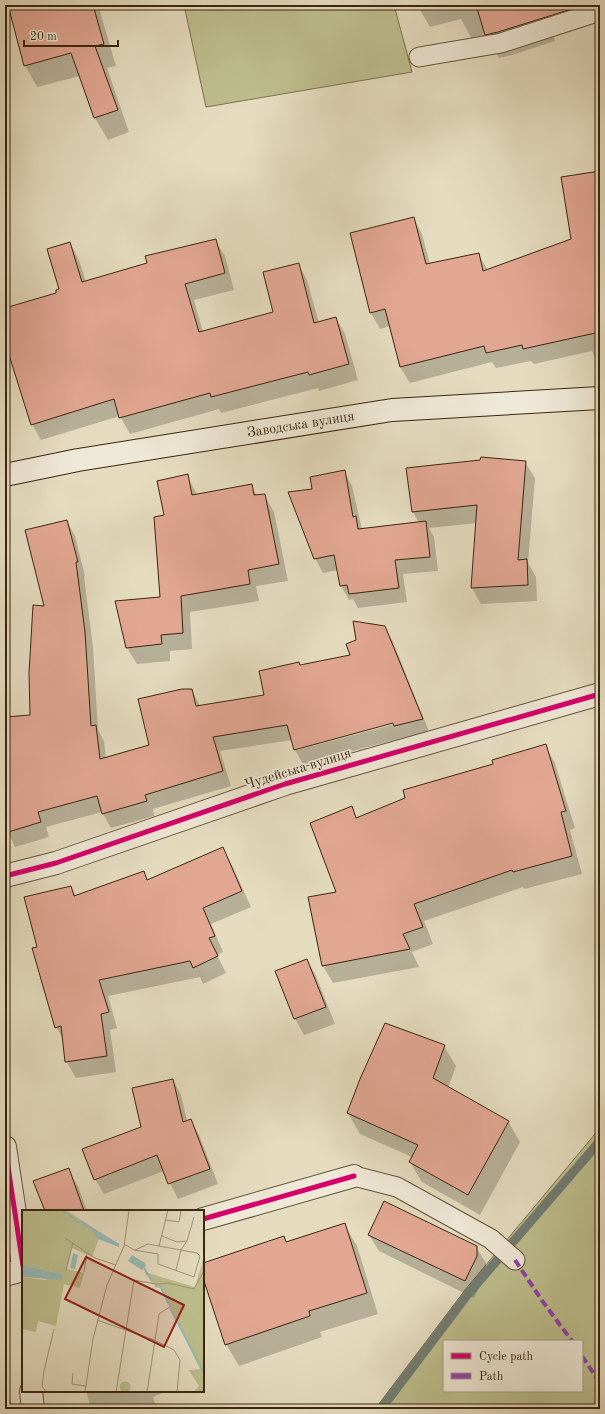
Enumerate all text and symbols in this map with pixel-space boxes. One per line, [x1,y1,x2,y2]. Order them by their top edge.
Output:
scale bar [24,22,118,48]
text: 20 m [30,31,57,43]
street label: Заводська вулиця [246,409,355,440]
street label: Чудейська вулиця [243,746,353,792]
inset map [22,1210,204,1392]
legend [443,1340,583,1392]
text: Cycle path [479,1351,534,1363]
text: Path [479,1371,504,1383]

